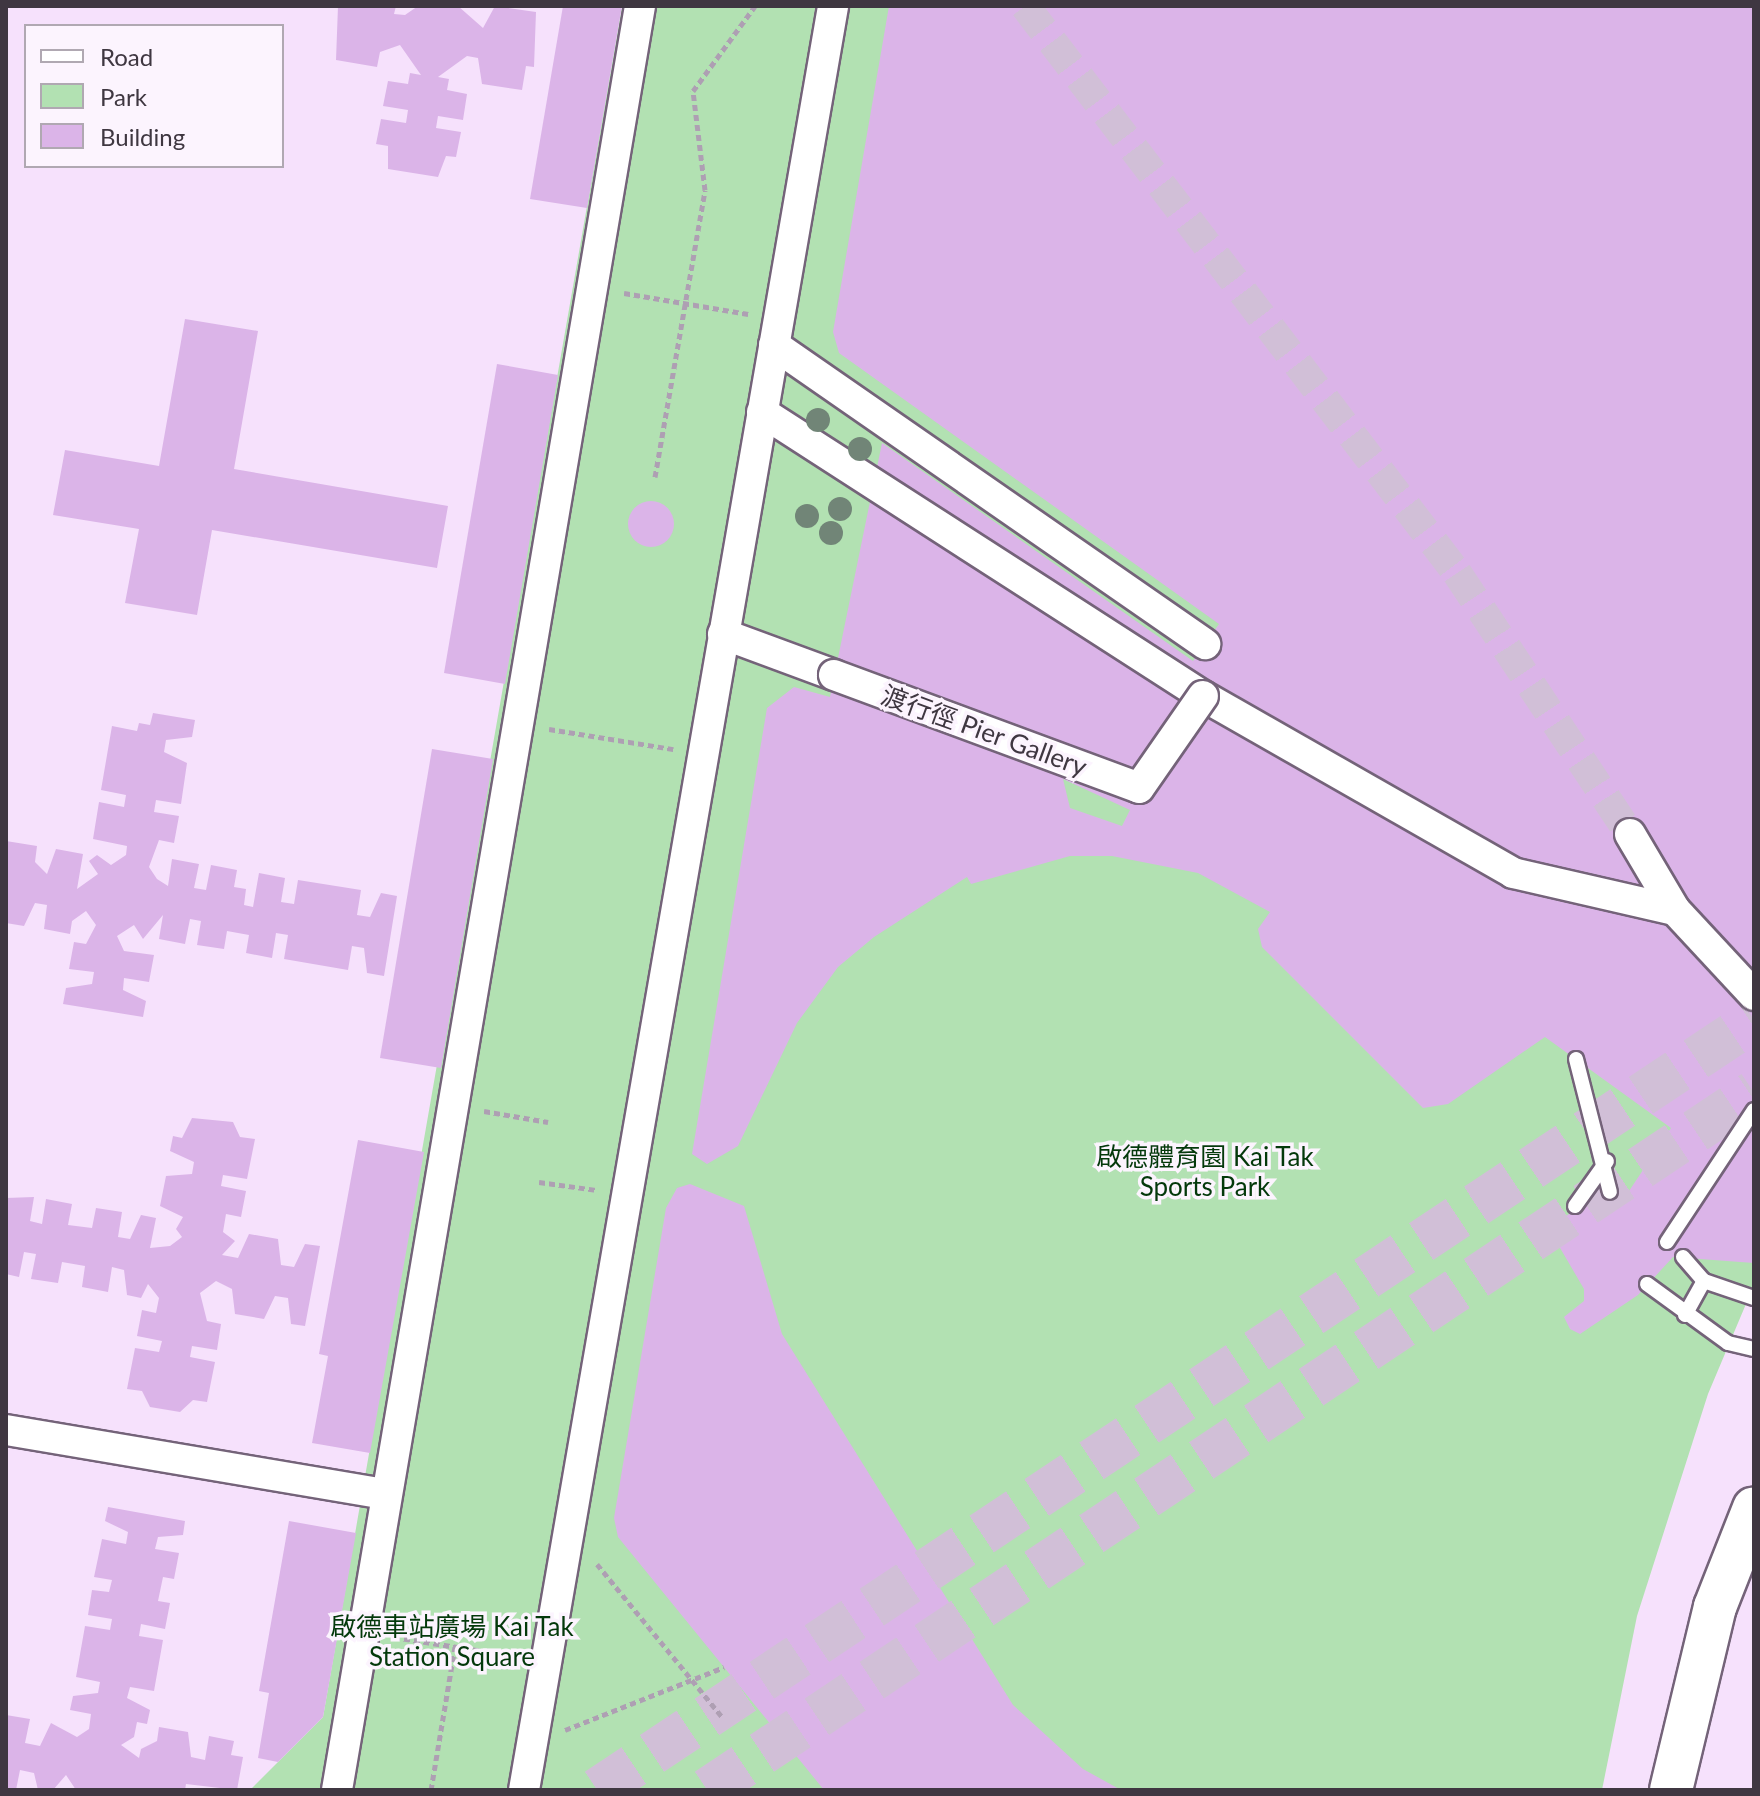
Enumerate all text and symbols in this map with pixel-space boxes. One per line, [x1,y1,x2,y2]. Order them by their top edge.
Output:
legend [24,24,284,168]
text: Road [100,42,153,71]
text: Park [100,82,147,111]
text: Building [100,122,185,151]
street label: 渡行徑 Pier Gallery [877,679,1091,783]
park label: 啟德體育園 Kai Tak Sports Park [1096,1141,1314,1202]
park label: 啟德車站廣場 Kai Tak Station Square [330,1611,574,1672]

